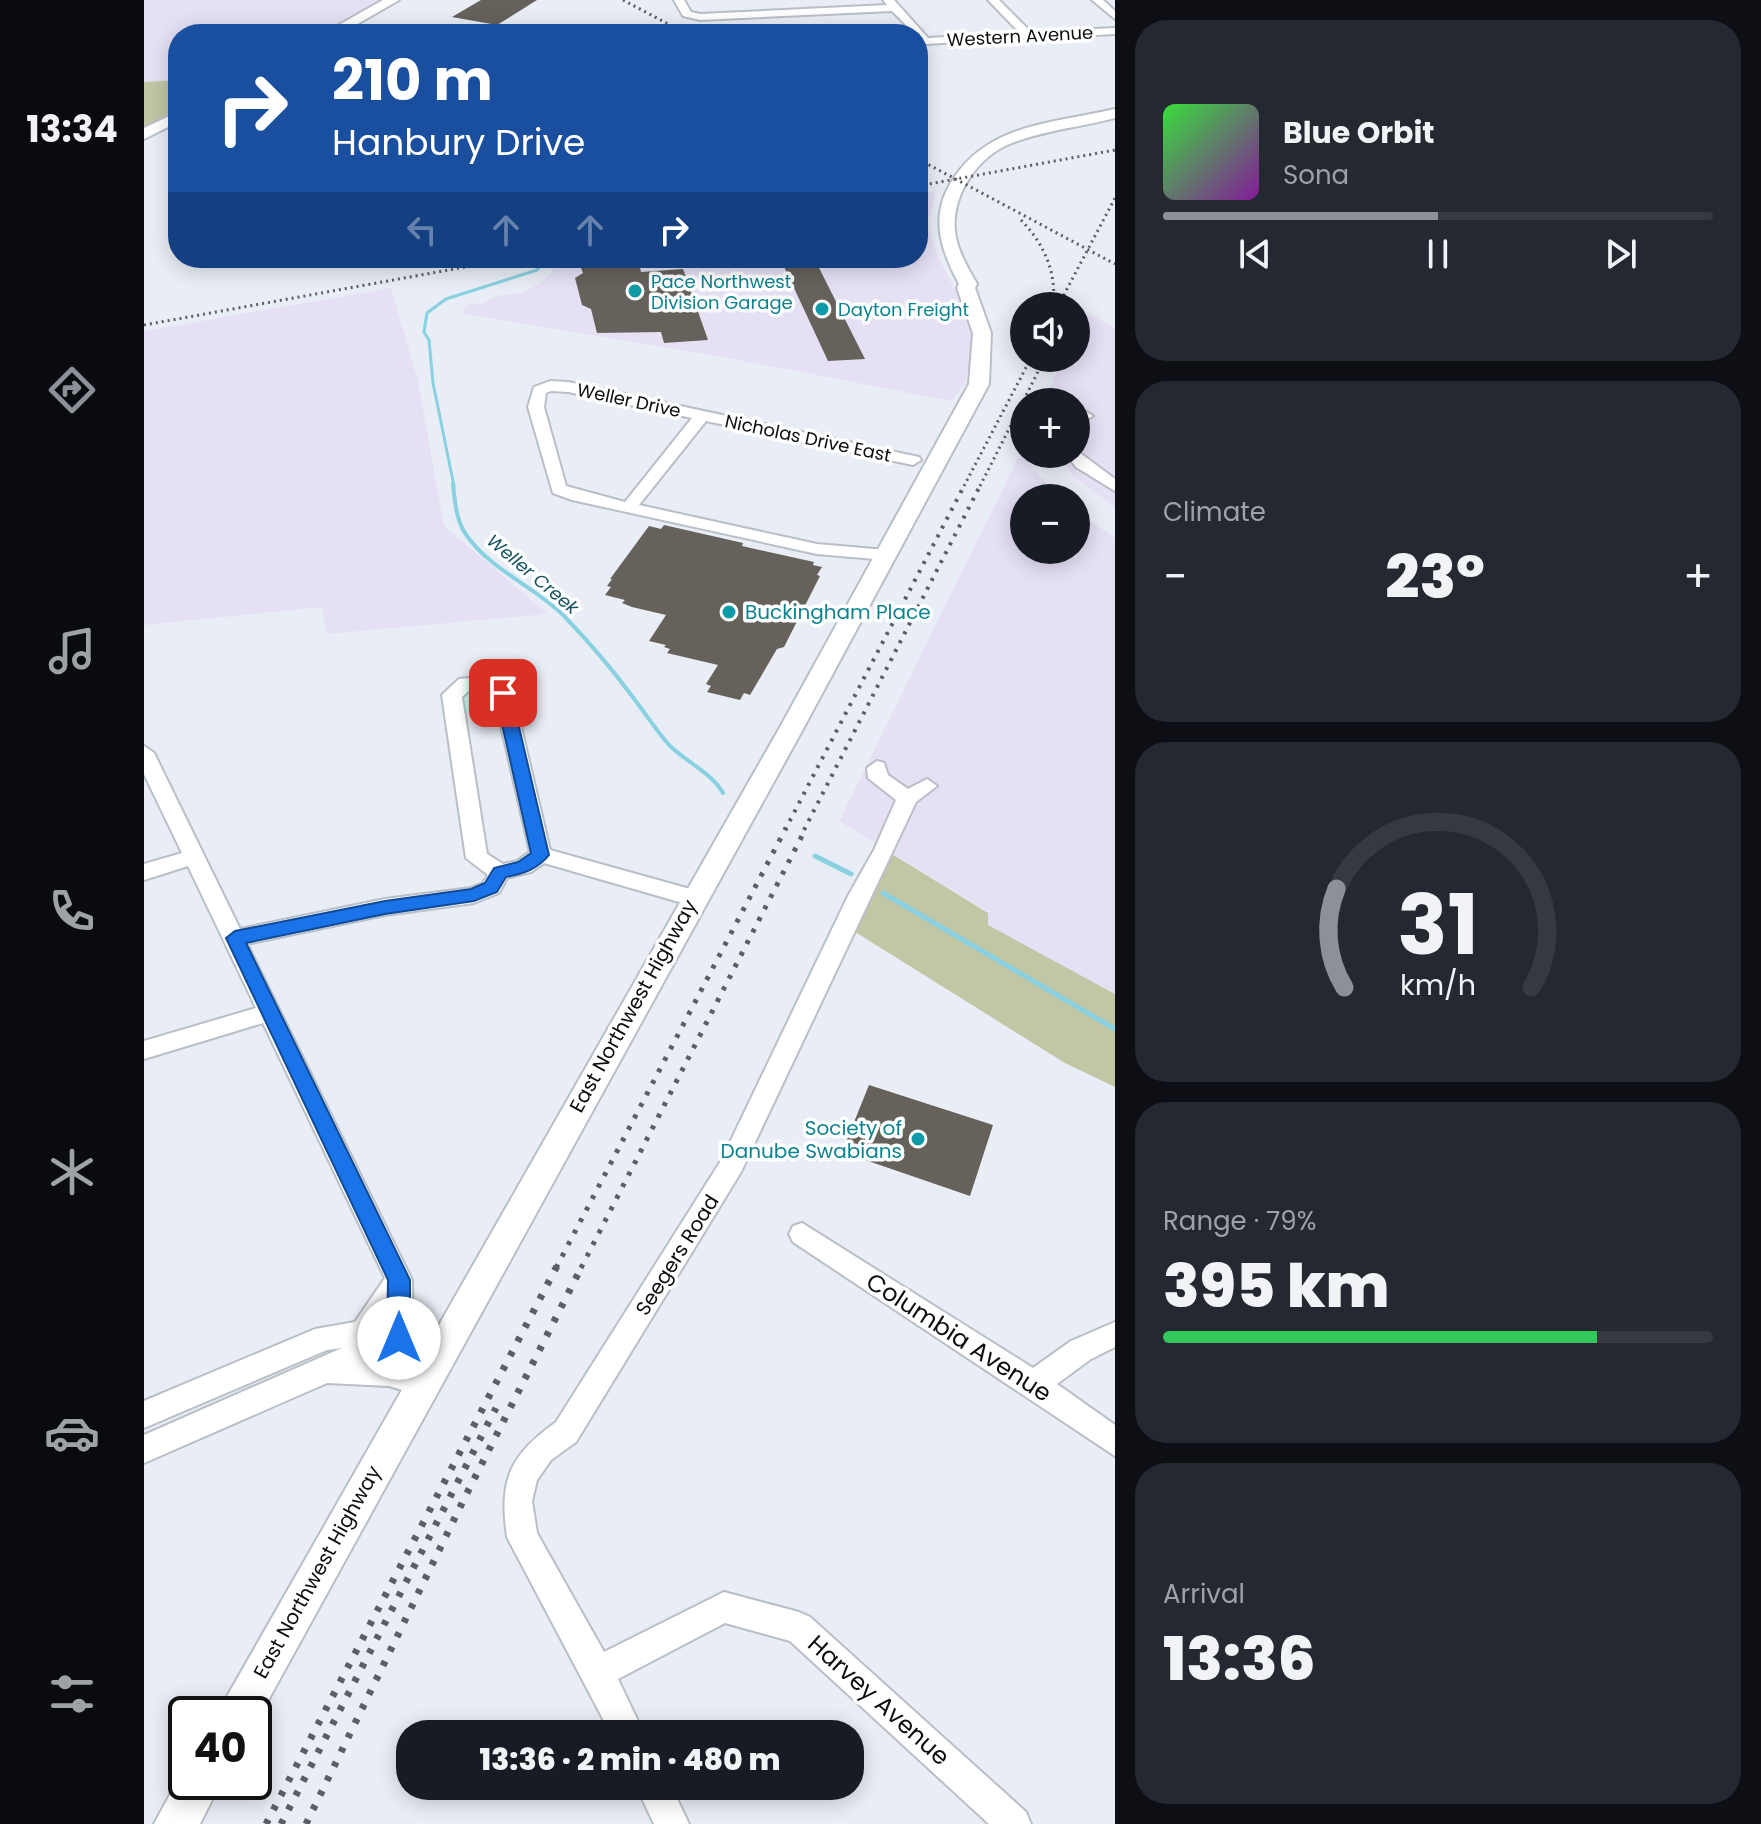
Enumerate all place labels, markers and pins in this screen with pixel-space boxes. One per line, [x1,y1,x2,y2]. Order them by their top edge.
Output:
place label: Pace Northwest Division Garage [651,269,793,315]
marker: Pace Northwest Division Garage [626,282,644,300]
place label: Dayton Freight [838,297,969,322]
marker: Dayton Freight [813,300,831,318]
place label: Buckingham Place [745,598,931,626]
marker: Buckingham Place [720,603,738,621]
pin [469,659,537,727]
place label: Society of Danube Swabians [721,1114,902,1165]
marker: Society of Danube Swabians [909,1130,927,1148]

